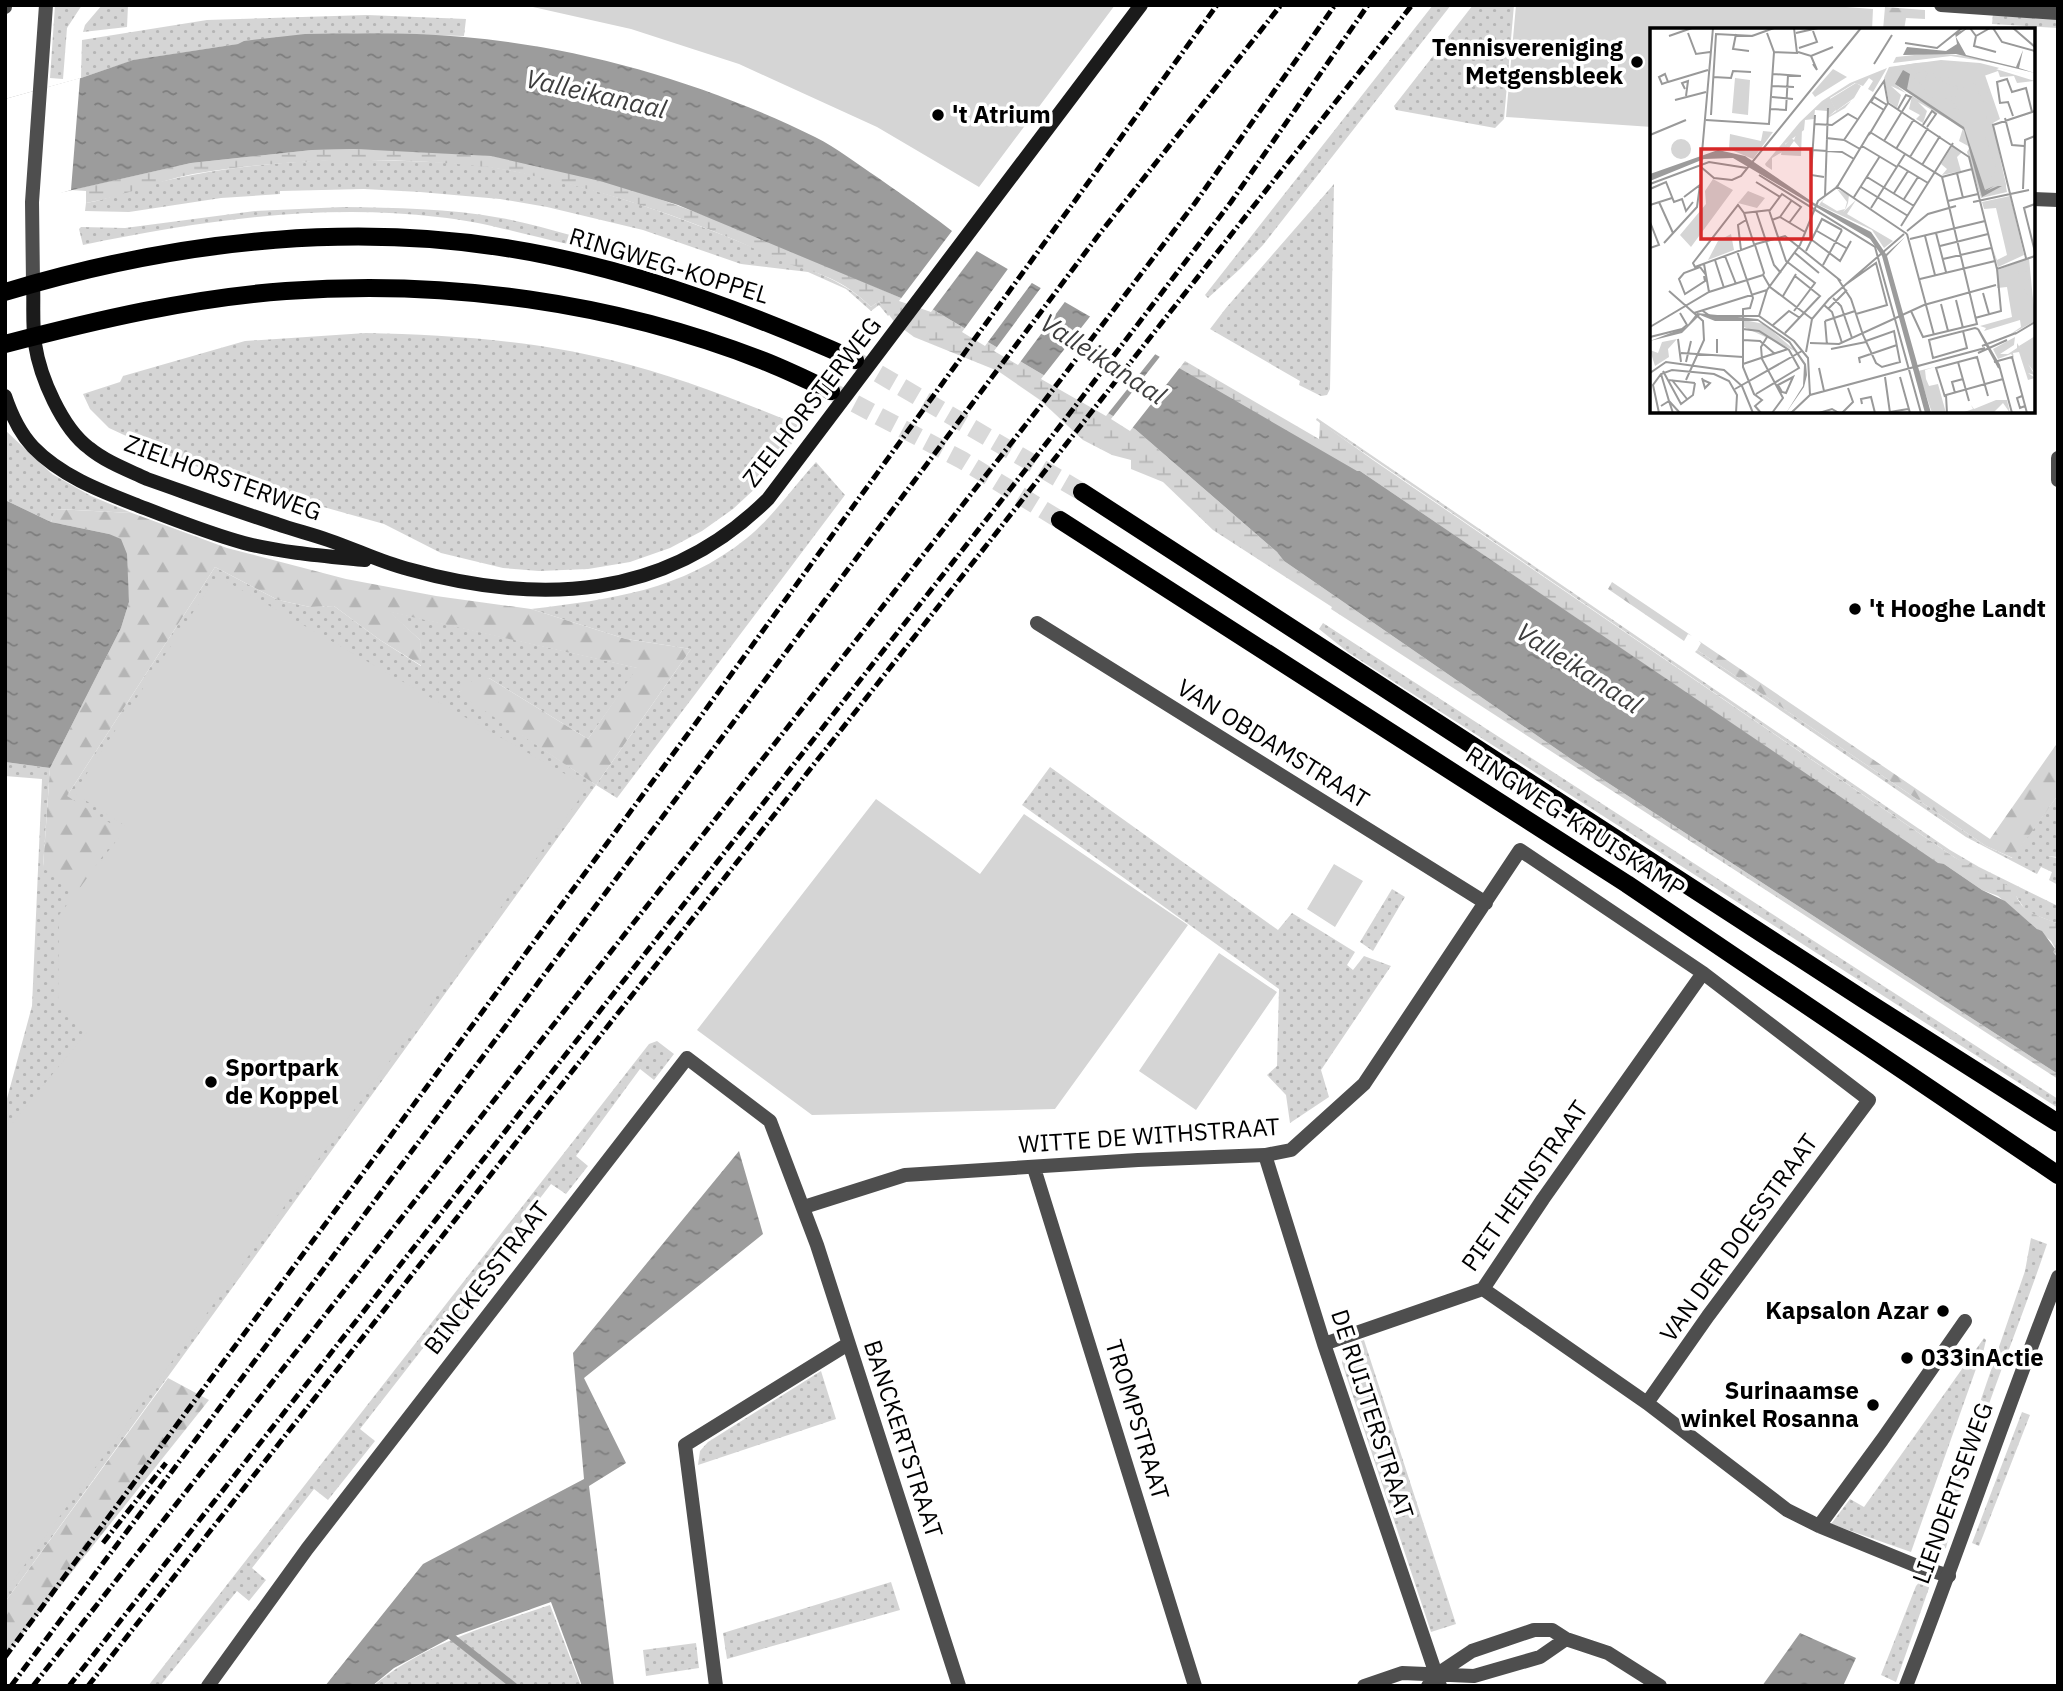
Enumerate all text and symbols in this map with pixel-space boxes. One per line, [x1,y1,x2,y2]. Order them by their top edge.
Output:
inset map [1650,28,2035,413]
place label: Tennisvereniging Metgensbleek [1432,31,1624,91]
marker: Tennisvereniging Metgensbleek [1629,54,1645,70]
water label: Valleikanaal [522,60,670,126]
place label: 't Atrium [952,98,1051,130]
marker: 't Atrium [930,107,946,123]
street label: RINGWEG-KOPPEL [566,219,773,311]
water label: Valleikanaal [1034,305,1173,412]
street label: ZIELHORSTERWEG [735,310,888,493]
street label: ZIELHORSTERWEG [120,427,326,528]
place label: 't Hooghe Landt [1869,592,2046,624]
marker: 't Hooghe Landt [1847,601,1863,617]
water label: Valleikanaal [1510,614,1649,721]
street label: VAN OBDAMSTRAAT [1171,671,1376,815]
street label: RINGWEG-KRUISKAMP [1460,738,1691,904]
place label: Sportpark de Koppel [225,1051,339,1111]
marker: Sportpark de Koppel [203,1074,219,1090]
street label: PIET HEINSTRAAT [1453,1094,1595,1277]
street label: WITTE DE WITHSTRAAT [1017,1110,1281,1160]
street label: VAN DER DOESSTRAAT [1652,1127,1825,1348]
street label: BINCKESSTRAAT [416,1194,556,1361]
place label: Kapsalon Azar [1765,1294,1929,1326]
marker: Kapsalon Azar [1935,1303,1951,1319]
street label: DE RUIJTERSTRAAT [1324,1305,1422,1523]
street label: BANCKERTSTRAAT [857,1336,951,1542]
street label: TROMPSTRAAT [1098,1336,1178,1504]
place label: 033inActie [1921,1341,2044,1373]
marker: 033inActie [1899,1350,1915,1366]
place label: Surinaamse winkel Rosanna [1681,1374,1859,1434]
marker: Surinaamse winkel Rosanna [1865,1397,1881,1413]
street label: LIENDERTSEWEG [1904,1397,2000,1588]

